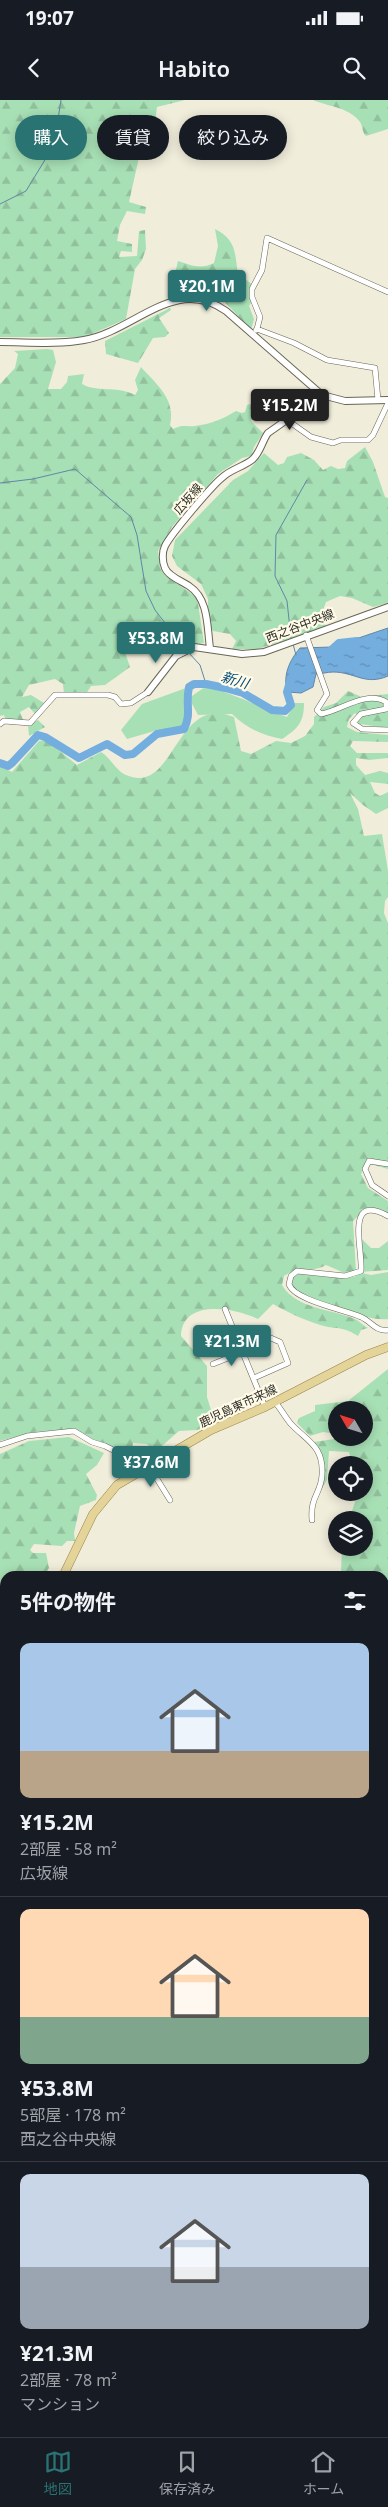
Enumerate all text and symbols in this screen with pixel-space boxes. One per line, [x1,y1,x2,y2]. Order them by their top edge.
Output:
text: 19:07 [25,5,74,31]
text: Habito [158,53,230,83]
icon: back [20,54,48,82]
icon: search [340,54,368,82]
chip: 購入 [15,115,87,160]
chip: 賃貸 [97,115,169,160]
chip: 絞り込み [179,115,287,160]
pin: ¥20.1M [166,270,248,312]
text: ¥20.1M [179,275,235,297]
pin: ¥15.2M [249,388,331,431]
text: ¥15.2M [262,394,318,416]
street label: 広坂線 [169,480,206,518]
street label: 西之谷中央線 [263,605,336,646]
pin: ¥53.8M [115,622,197,664]
text: ¥53.8M [128,627,184,649]
water label: 新川 [219,666,253,693]
pin: ¥21.3M [191,1324,273,1367]
text: ¥21.3M [204,1330,260,1352]
street label: 鹿児島東市来線 [196,1380,279,1431]
north arrow [328,1401,372,1446]
map controls [328,1401,373,1556]
pin: ¥37.6M [110,1446,192,1488]
text: ¥37.6M [123,1451,179,1473]
button: locate [328,1456,373,1501]
button: layers [328,1511,373,1556]
icon: filters [341,1587,369,1615]
text: 5件の物件 [20,1588,116,1616]
icon: home [150,1676,240,1766]
text: ¥15.2M [20,1808,94,1836]
text: 2部屋 · 58 m² [20,1838,117,1860]
text: 広坂線 [20,1862,68,1884]
icon: home [150,1941,240,2031]
text: ¥53.8M [20,2074,94,2102]
text: 5部屋 · 178 m² [20,2104,126,2126]
text: 西之谷中央線 [20,2128,116,2150]
icon: home [150,2206,240,2296]
text: ¥21.3M [20,2339,94,2367]
text: 2部屋 · 78 m² [20,2369,117,2391]
text: マンション [20,2393,100,2415]
tab: 地図 [44,2448,72,2498]
tab: 保存済み [159,2448,215,2498]
tab: ホーム [303,2448,344,2498]

